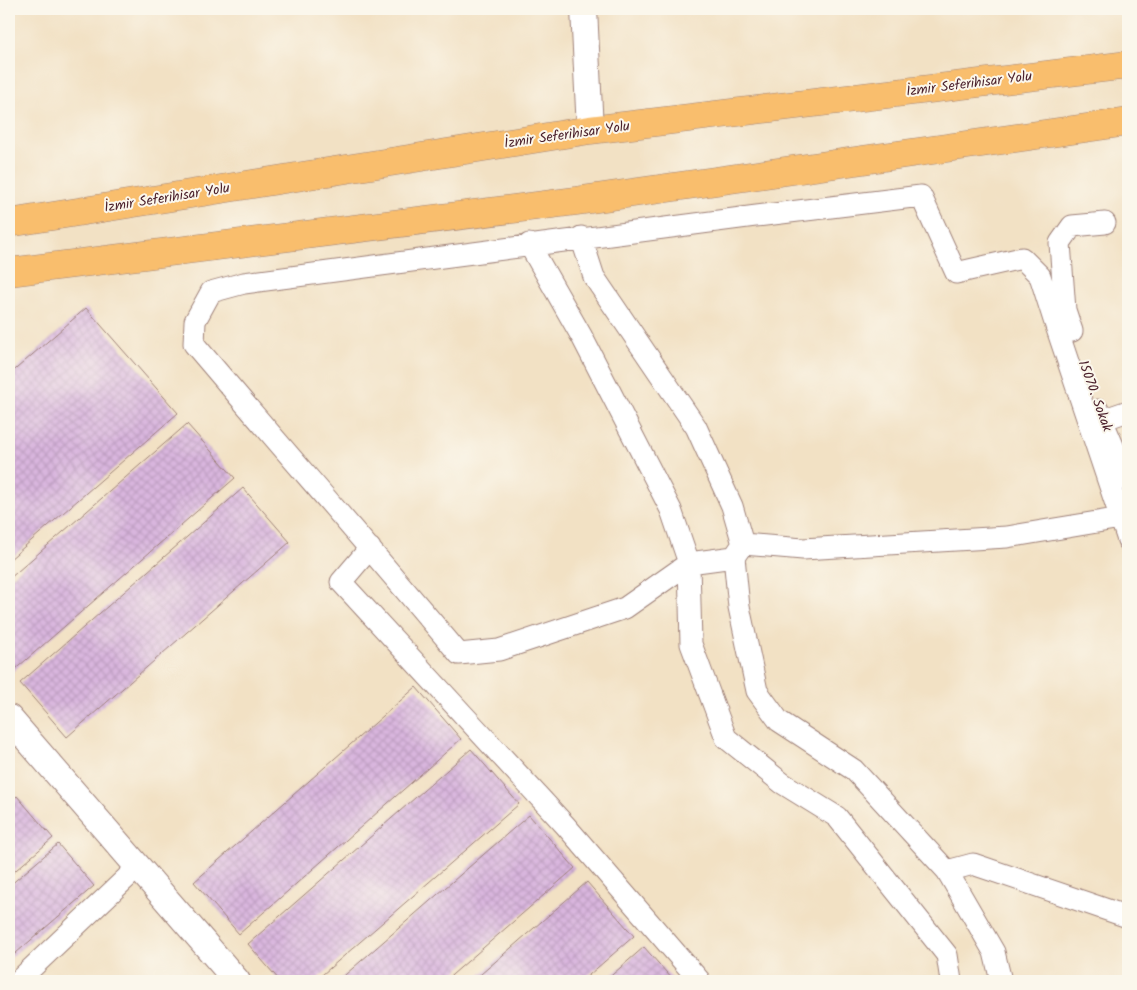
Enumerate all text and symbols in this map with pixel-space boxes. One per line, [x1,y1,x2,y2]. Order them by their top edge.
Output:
street label: İzmir Seferihisar Yolu [905,65,1033,103]
street label: İzmir Seferihisar Yolu [503,115,631,155]
street label: İzmir Seferihisar Yolu [103,177,232,219]
street label: 15070. Sokak [1072,357,1118,435]

